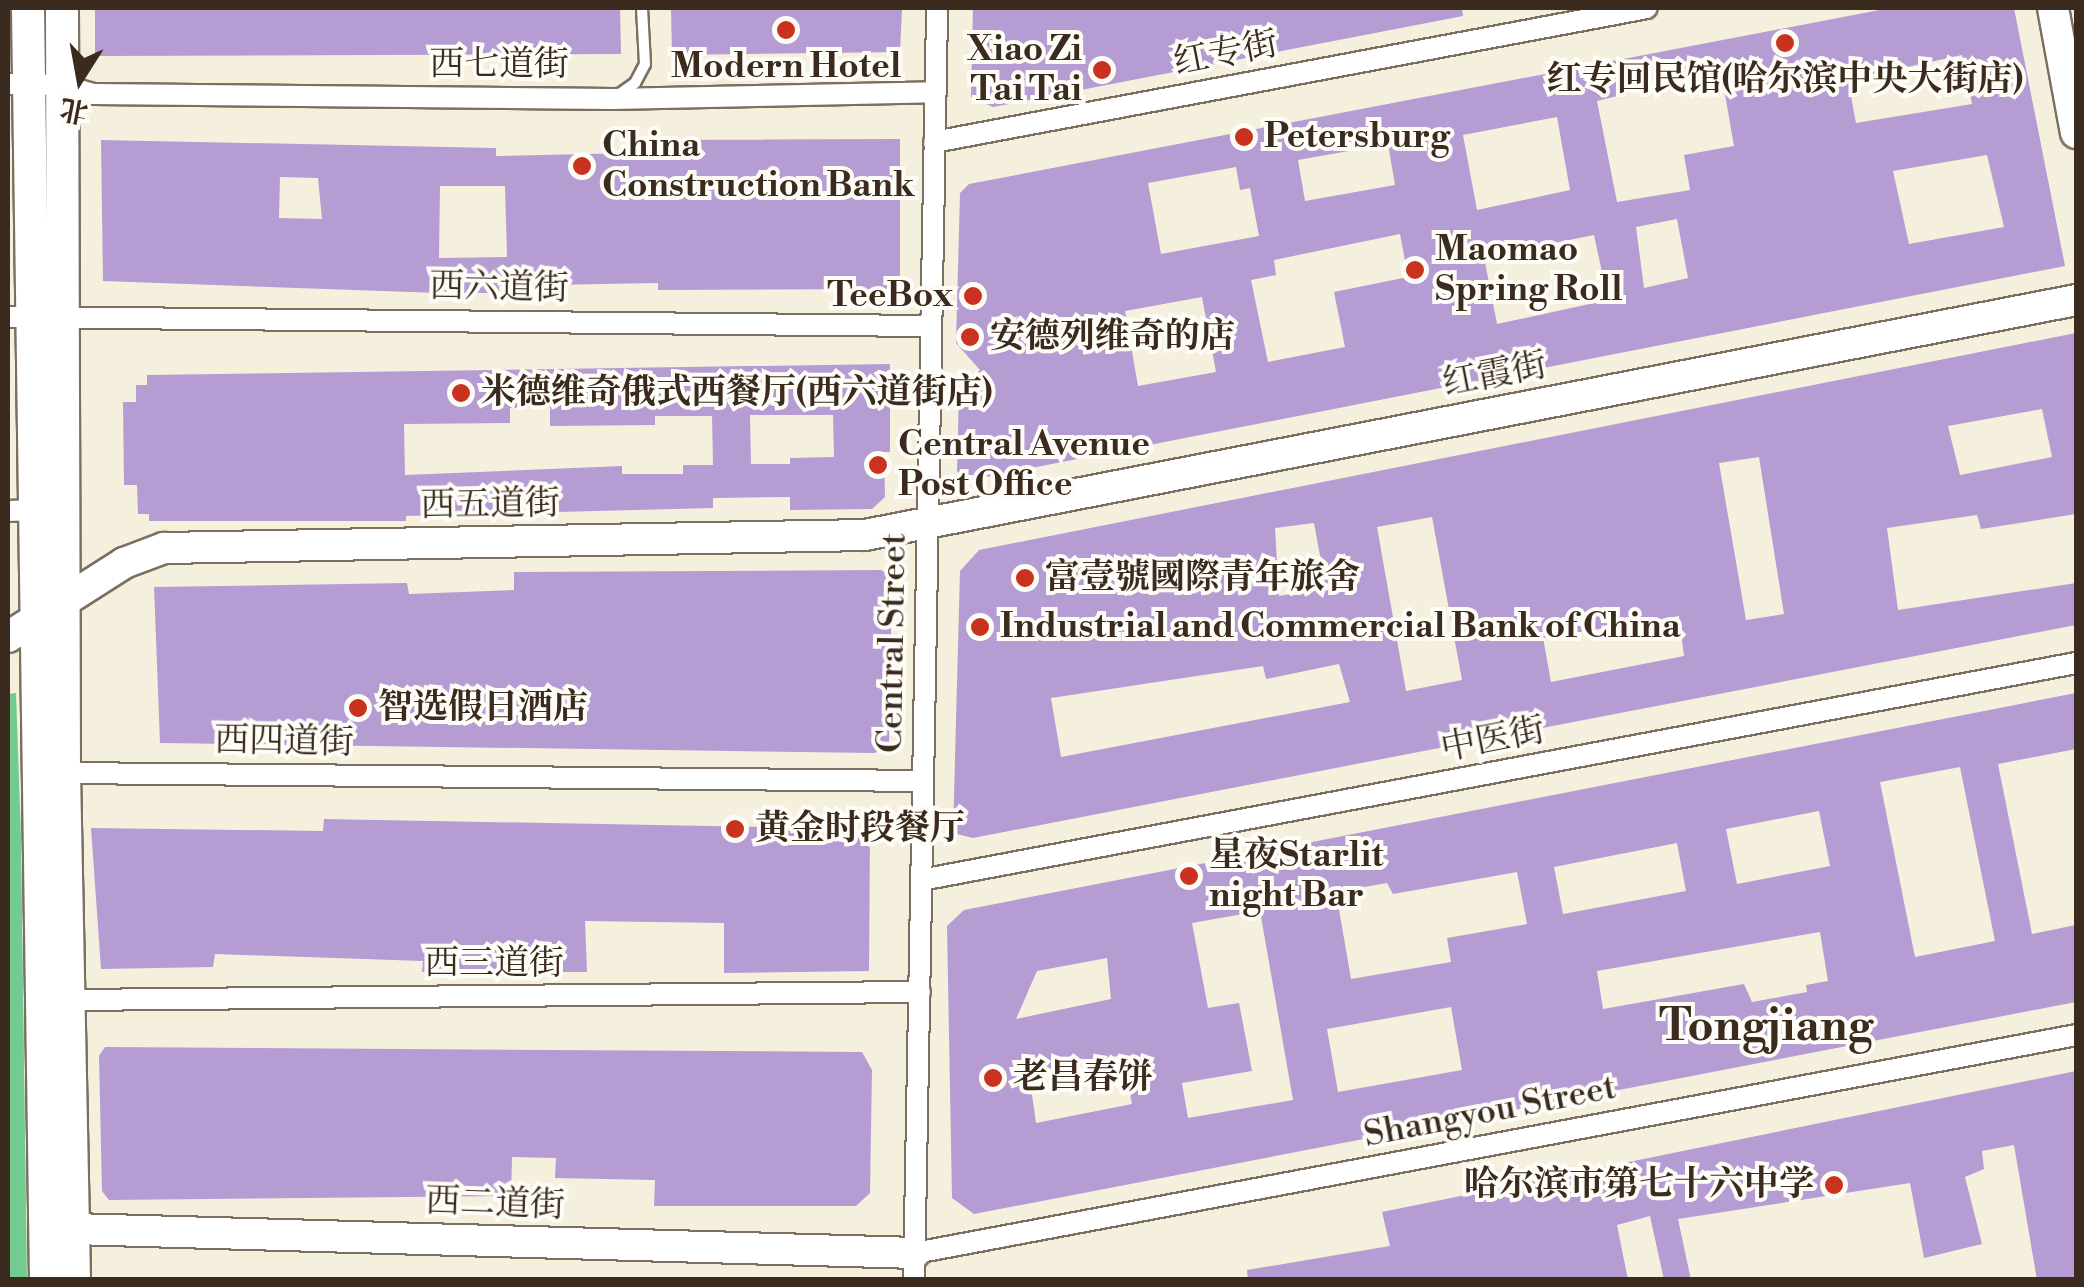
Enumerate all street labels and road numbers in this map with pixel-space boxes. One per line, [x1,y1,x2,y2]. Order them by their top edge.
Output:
street label: 红专街 [1170,23,1282,85]
street label: 西七道街 [429,44,569,86]
street label: 西六道街 [429,266,569,310]
street label: 红霞街 [1439,344,1551,406]
street label: 西五道街 [420,483,560,527]
street label: Central Street [870,533,916,753]
street label: 中医街 [1437,709,1549,771]
street label: 西四道街 [214,720,354,764]
street label: 西三道街 [424,943,564,985]
street label: Shangyou Street [1360,1067,1620,1157]
street label: 西二道街 [424,1181,566,1227]

